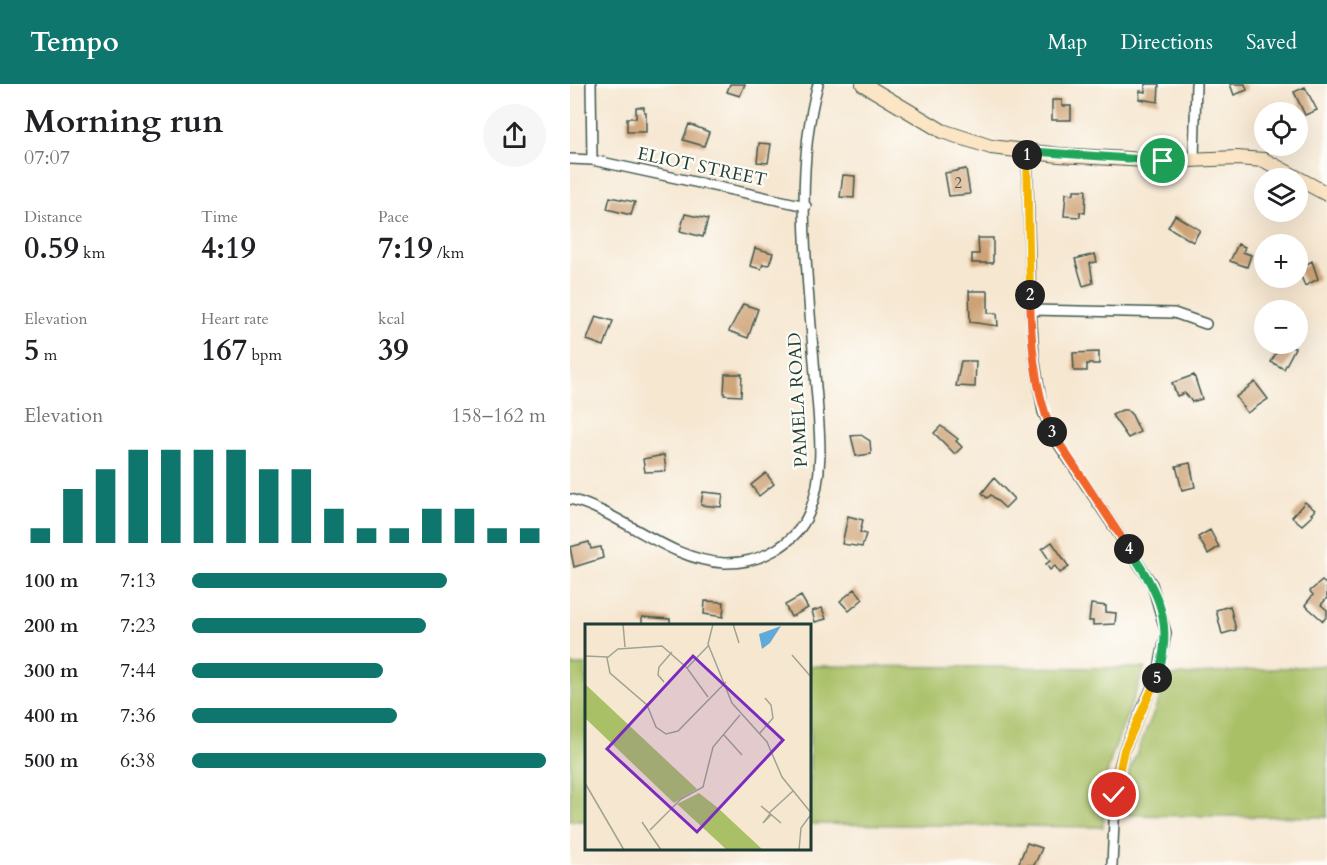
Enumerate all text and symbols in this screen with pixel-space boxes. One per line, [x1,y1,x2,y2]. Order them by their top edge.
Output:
text: Tempo [30,23,119,61]
text: Map [1047,28,1087,57]
text: Directions [1120,28,1213,57]
text: Saved [1246,28,1297,57]
text: Morning run [24,99,224,144]
map controls [1254,102,1308,354]
button: locate [1254,102,1308,156]
button: share [483,104,546,167]
pin [1137,135,1188,186]
pin: 1 [1012,140,1042,170]
street label: ELIOT STREET [635,141,769,193]
text: 07:07 [24,144,70,171]
text: 1 [1023,144,1031,166]
icon: arrive [1146,144,1179,177]
button: layers [1254,168,1308,222]
house number: 2 [954,173,962,193]
text: Distance [24,206,82,228]
text: Time [201,206,238,228]
text: Pace [378,206,409,228]
text: 0.59 [24,228,79,269]
text: 4:19 [201,228,256,269]
text: 7:19 [378,228,433,269]
button: + [1254,234,1308,288]
text: km [79,242,105,264]
text: /km [433,242,464,264]
pin: 2 [1015,280,1045,310]
text: 2 [1026,284,1034,306]
button: − [1254,300,1308,354]
text: Elevation [24,308,88,330]
text: Heart rate [201,308,269,330]
text: kcal [378,308,405,330]
text: 5 [24,330,39,371]
text: 167 [201,330,247,371]
text: 39 [378,330,409,371]
street label: PAMELA ROAD [782,332,814,468]
text: m [39,344,57,366]
text: bpm [247,344,282,366]
text: Elevation [24,402,103,429]
text: 158–162 m [451,402,546,429]
pin: 3 [1037,417,1067,447]
text: 3 [1048,421,1056,443]
pin: 4 [1114,534,1144,564]
text: 4 [1125,538,1133,560]
text: 100 m [24,567,79,594]
text: 7:13 [120,567,156,594]
text: 200 m [24,612,79,639]
text: 7:23 [120,612,156,639]
inset map [585,624,812,850]
text: 300 m [24,657,79,684]
text: 7:44 [120,657,156,684]
pin: 5 [1142,663,1172,693]
text: 5 [1153,667,1161,689]
text: 400 m [24,702,79,729]
text: 7:36 [120,702,156,729]
text: 500 m [24,747,79,774]
text: 6:38 [120,747,156,774]
pin [1088,769,1139,820]
icon: check [1097,778,1130,811]

